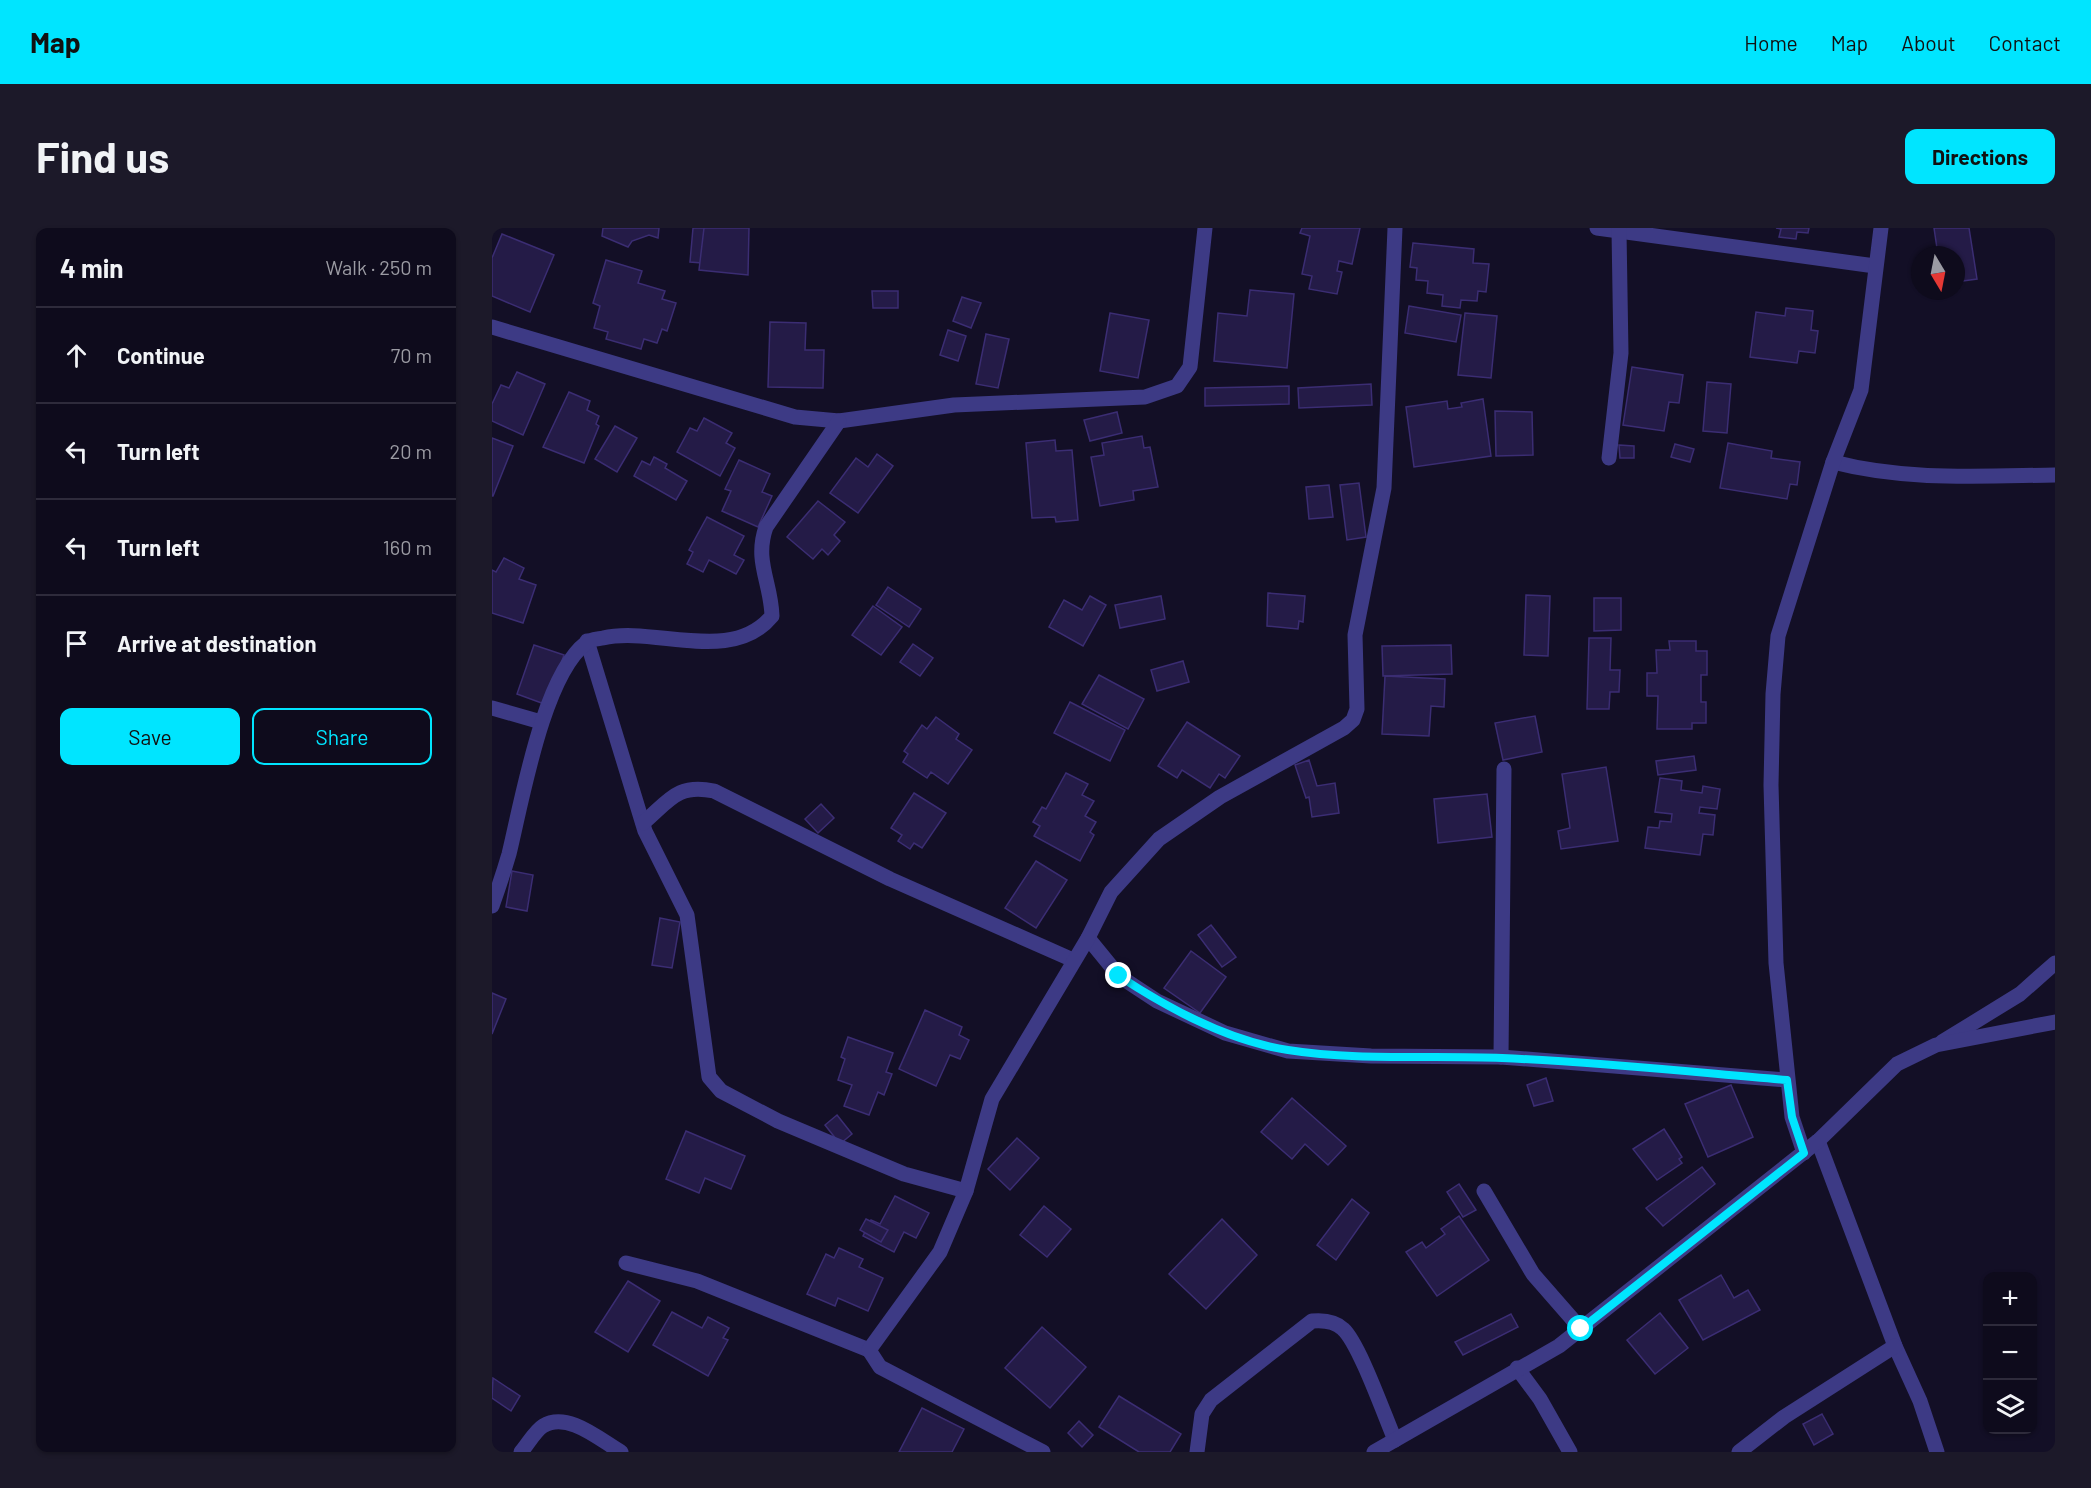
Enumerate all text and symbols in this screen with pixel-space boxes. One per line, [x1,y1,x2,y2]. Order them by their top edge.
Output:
text: Map [30,25,81,59]
text: Home [1744,30,1798,55]
text: Map [1831,30,1868,55]
text: About [1901,30,1956,55]
text: Contact [1989,30,2061,55]
button: Directions [1905,129,2055,184]
text: Find us [36,131,169,181]
north arrow [1911,246,1965,300]
text: 4 min [60,252,124,283]
text: Walk · 250 m [326,255,432,279]
icon: ahead [60,339,93,372]
text: Continue [117,342,205,368]
text: 70 m [391,343,432,367]
icon: left [60,435,93,468]
text: Turn left [117,438,200,464]
text: 20 m [389,439,432,463]
icon: left [60,531,93,564]
text: Turn left [117,534,200,560]
text: 160 m [383,535,432,559]
icon: arrive [60,627,93,660]
text: Arrive at destination [117,630,316,656]
button: Save [60,708,240,765]
button: Share [252,708,432,765]
route end [1105,962,1131,988]
map controls [1983,1272,2037,1434]
button: + [1983,1272,2037,1326]
route start [1567,1315,1593,1341]
button: − [1983,1326,2037,1380]
button: layers [1983,1380,2037,1434]

